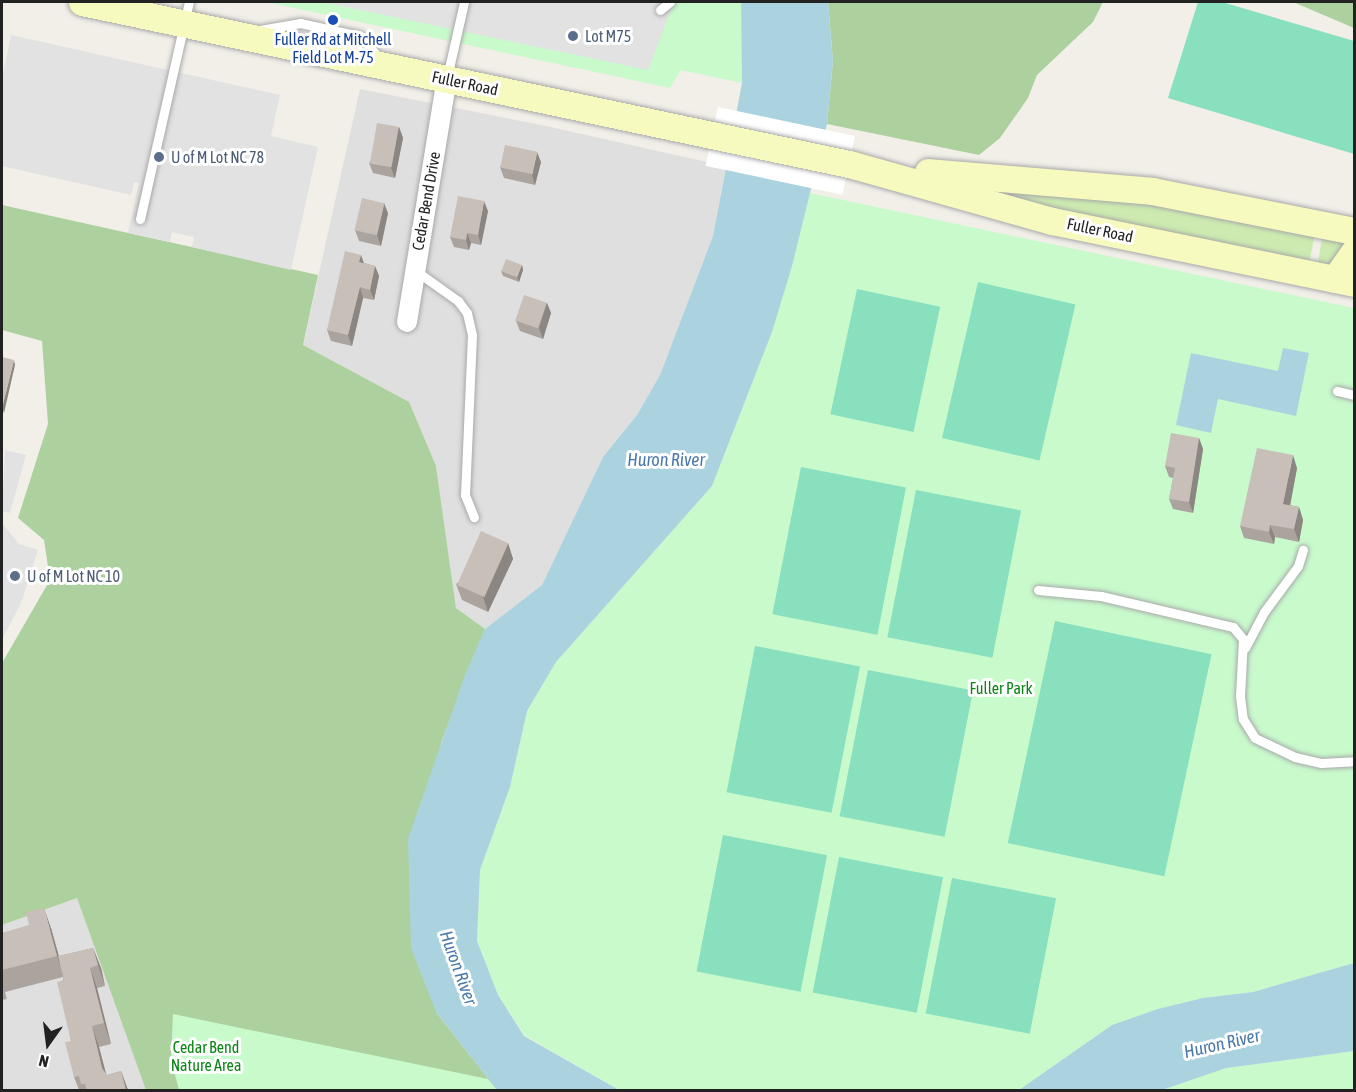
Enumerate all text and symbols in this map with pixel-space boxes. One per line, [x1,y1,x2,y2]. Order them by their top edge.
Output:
marker: Fuller Rd at Mitchell Field Lot M-75 [326,13,340,27]
place label: Lot M75 [585,26,631,46]
place label: Fuller Rd at Mitchell Field Lot M-75 [275,29,391,67]
marker: Lot M75 [566,29,580,43]
street label: Fuller Road [430,67,500,99]
place label: U of M Lot NC 78 [171,147,264,167]
marker: U of M Lot NC 78 [152,150,166,164]
street label: Cedar Bend Drive [408,150,444,252]
street label: Fuller Road [1065,214,1135,246]
water label: Huron River [627,449,705,471]
place label: U of M Lot NC 10 [27,566,120,586]
marker: U of M Lot NC 10 [8,569,22,583]
park label: Fuller Park [969,678,1033,698]
water label: Huron River [435,928,481,1008]
north arrow [18,1014,78,1074]
water label: Huron River [1182,1025,1262,1063]
park label: Cedar Bend Nature Area [171,1037,241,1075]
text: N [37,1052,50,1071]

